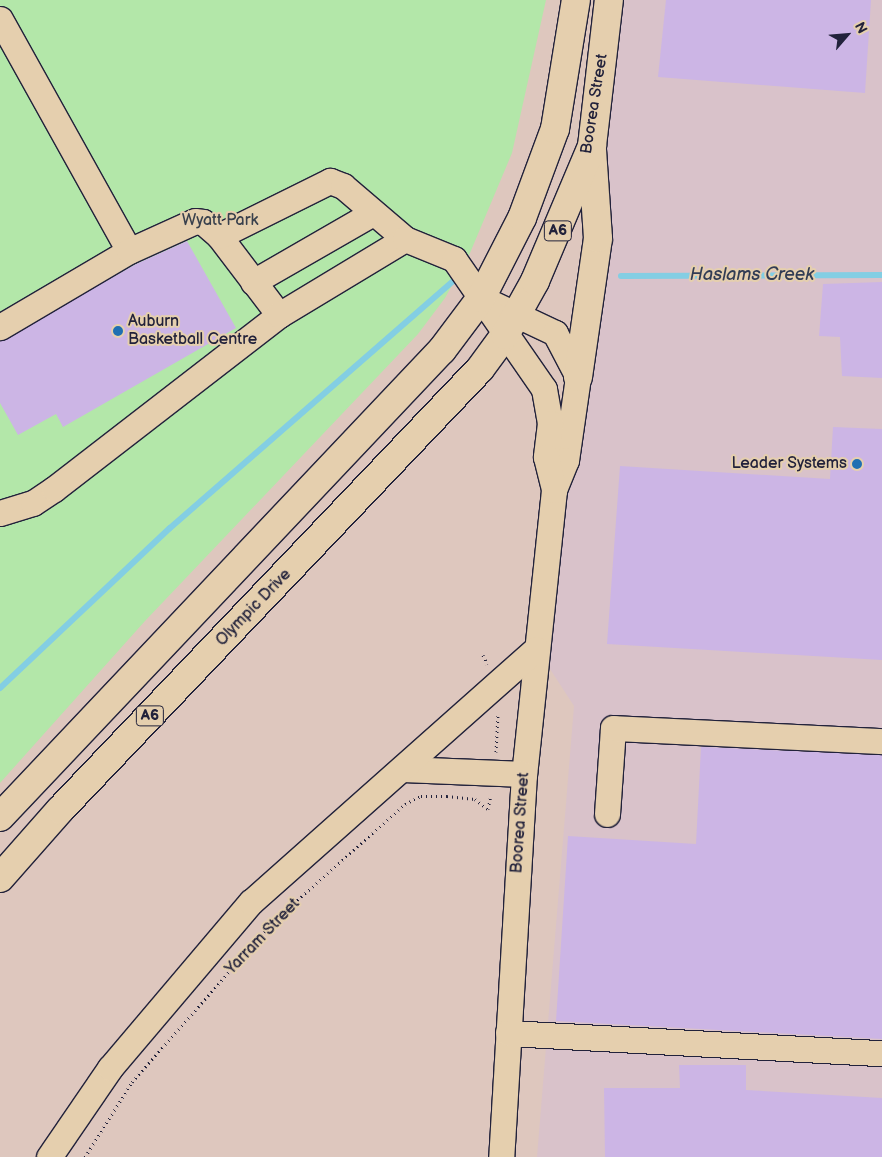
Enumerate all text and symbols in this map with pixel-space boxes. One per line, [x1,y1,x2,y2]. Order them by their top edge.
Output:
north arrow [822,10,872,60]
text: N [851,19,871,36]
street label: Boorea Street [578,52,612,156]
park label: Wyatt Park [182,211,258,231]
road number: A6 [543,218,573,244]
water label: Haslams Creek [690,264,814,286]
place label: Auburn Basketball Centre [128,312,257,350]
marker: Auburn Basketball Centre [112,325,124,337]
place label: Leader Systems [731,454,847,474]
marker: Leader Systems [851,458,863,470]
street label: Olympic Drive [212,565,296,651]
road number: A6 [135,704,165,728]
street label: Boorea Street [508,772,534,874]
street label: Yarram Street [222,895,304,979]

